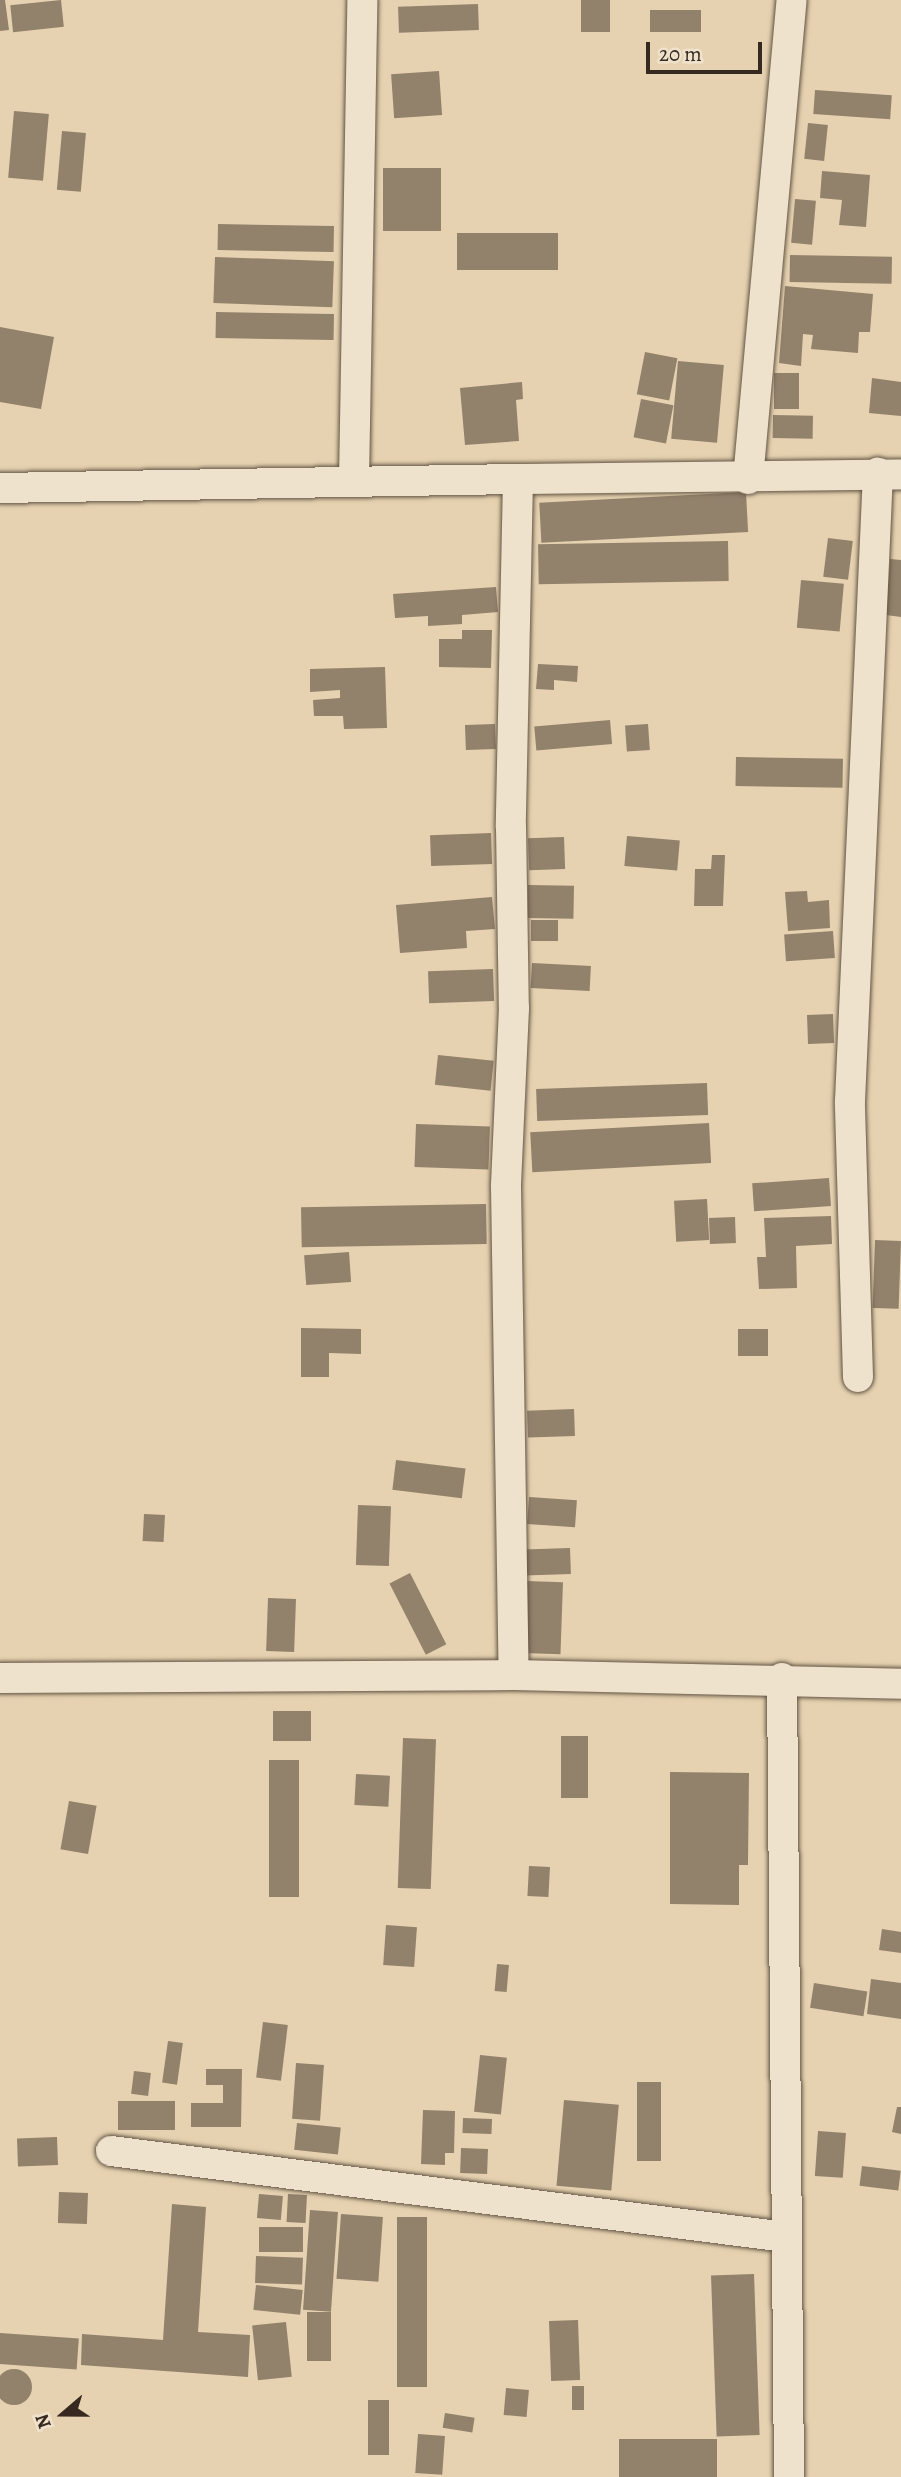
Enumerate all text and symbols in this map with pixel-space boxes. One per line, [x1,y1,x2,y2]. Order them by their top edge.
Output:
scale bar [649,28,764,72]
text: 20 m [659,40,702,68]
north arrow [28,2379,98,2449]
text: N [29,2410,58,2432]

